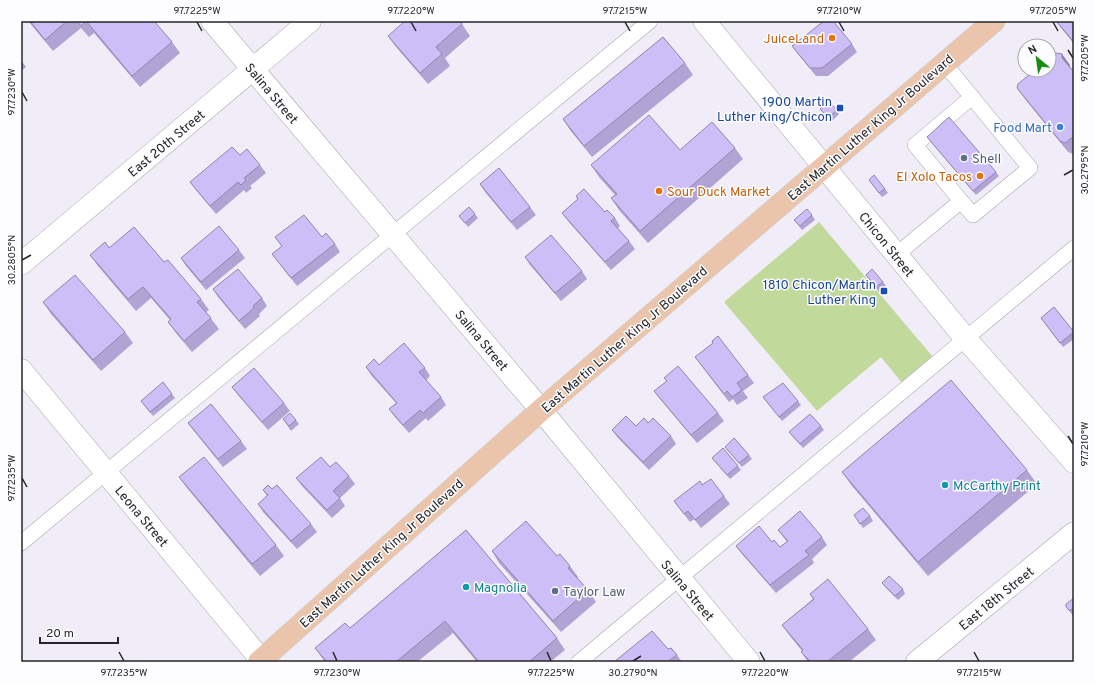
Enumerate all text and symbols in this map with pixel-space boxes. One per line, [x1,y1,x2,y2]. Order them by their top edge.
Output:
text: 97.7225°W [173,5,221,18]
text: 97.7220°W [387,5,435,18]
text: 97.7215°W [603,5,647,18]
text: 97.7210°W [817,5,861,18]
text: 97.7205°W [1029,5,1077,18]
place label: JuiceLand [764,32,824,48]
marker: JuiceLand [827,33,837,43]
text: 97.7205°W [1079,34,1092,82]
north arrow [1017,38,1057,78]
text: N [1026,42,1039,58]
street label: East Martin Luther King Jr Boulevard [785,52,958,205]
street label: Salina Street [240,61,301,128]
text: 97.7230°W [6,68,19,116]
place label: 1900 Martin Luther King/Chicon [717,95,832,126]
marker: 1900 Martin Luther King/Chicon [835,103,845,113]
street label: East 20th Street [126,108,209,181]
place label: Food Mart [993,121,1052,137]
marker: Food Mart [1055,122,1065,132]
text: 30.2795°N [1079,145,1092,195]
place label: Shell [972,152,1001,168]
marker: Shell [959,153,969,163]
place label: El Xolo Tacos [896,170,972,186]
marker: El Xolo Tacos [975,171,985,181]
place label: Sour Duck Market [667,185,770,201]
marker: Sour Duck Market [654,186,664,196]
street label: Chicon Street [854,210,917,281]
text: 30.2805°N [6,235,19,285]
street label: East Martin Luther King Jr Boulevard [539,264,712,417]
place label: 1810 Chicon/Martin Luther King [763,278,876,309]
marker: 1810 Chicon/Martin Luther King [879,286,889,296]
street label: Salina Street [450,308,511,375]
text: 97.7210°W [1079,422,1092,466]
text: 97.7235°W [6,454,19,502]
street label: East Martin Luther King Jr Boulevard [297,477,468,632]
place label: McCarthy Print [953,479,1041,495]
marker: McCarthy Print [940,480,950,490]
street label: Leona Street [110,484,171,551]
street label: Salina Street [656,558,717,625]
street label: East 18th Street [957,564,1038,635]
place label: Magnolia [474,581,527,597]
marker: Magnolia [461,582,471,592]
place label: Taylor Law [563,585,625,601]
marker: Taylor Law [550,586,560,596]
scale bar [40,619,118,645]
text: 20 m [46,626,74,642]
text: 97.7235°W [100,667,148,680]
text: 97.7230°W [313,667,361,680]
text: 97.7225°W [527,667,575,680]
text: 30.2790°N [608,667,658,680]
text: 97.7220°W [741,667,789,680]
text: 97.7215°W [957,667,1001,680]

